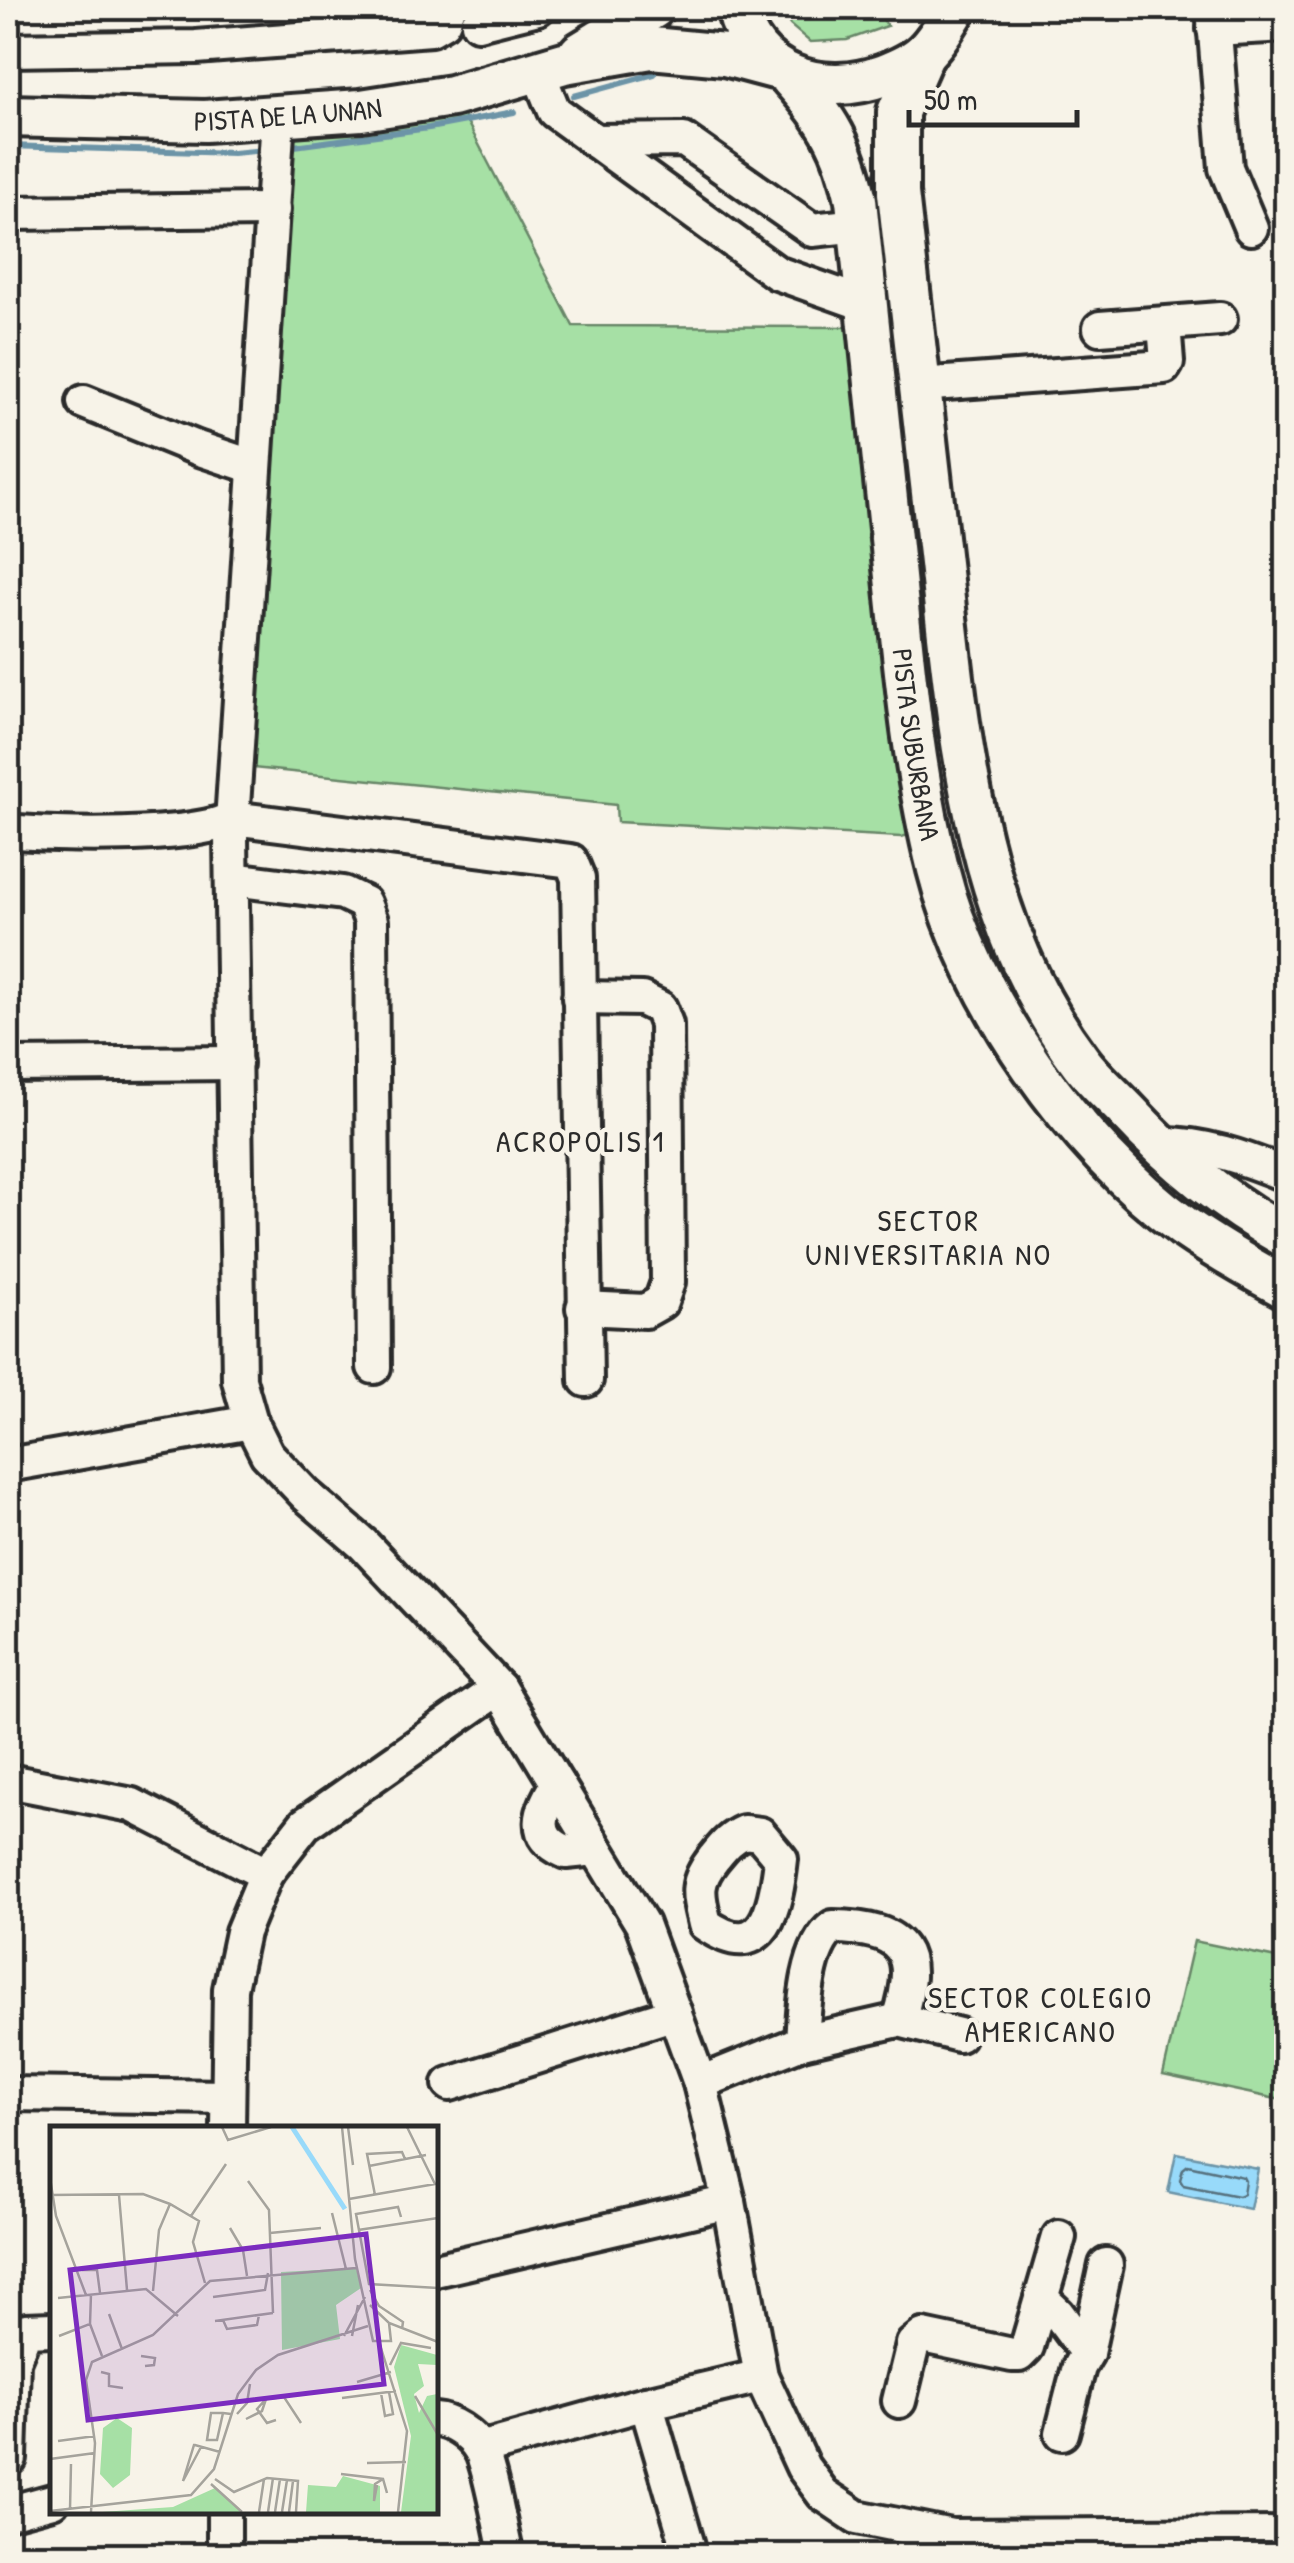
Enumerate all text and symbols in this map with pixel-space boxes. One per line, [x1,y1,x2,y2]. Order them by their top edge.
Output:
scale bar [909,65,1076,127]
text: 50 m [924,79,977,119]
street label: PISTA DE LA UNAN [194,88,384,140]
street label: PISTA SUBURBANA [883,647,950,844]
district label: ACROPOLIS 1 [496,1121,666,1161]
district label: SECTOR UNIVERSITARIA NO [805,1200,1053,1274]
district label: SECTOR COLEGIO AMERICANO [928,1977,1154,2051]
inset map [50,2126,438,2513]

